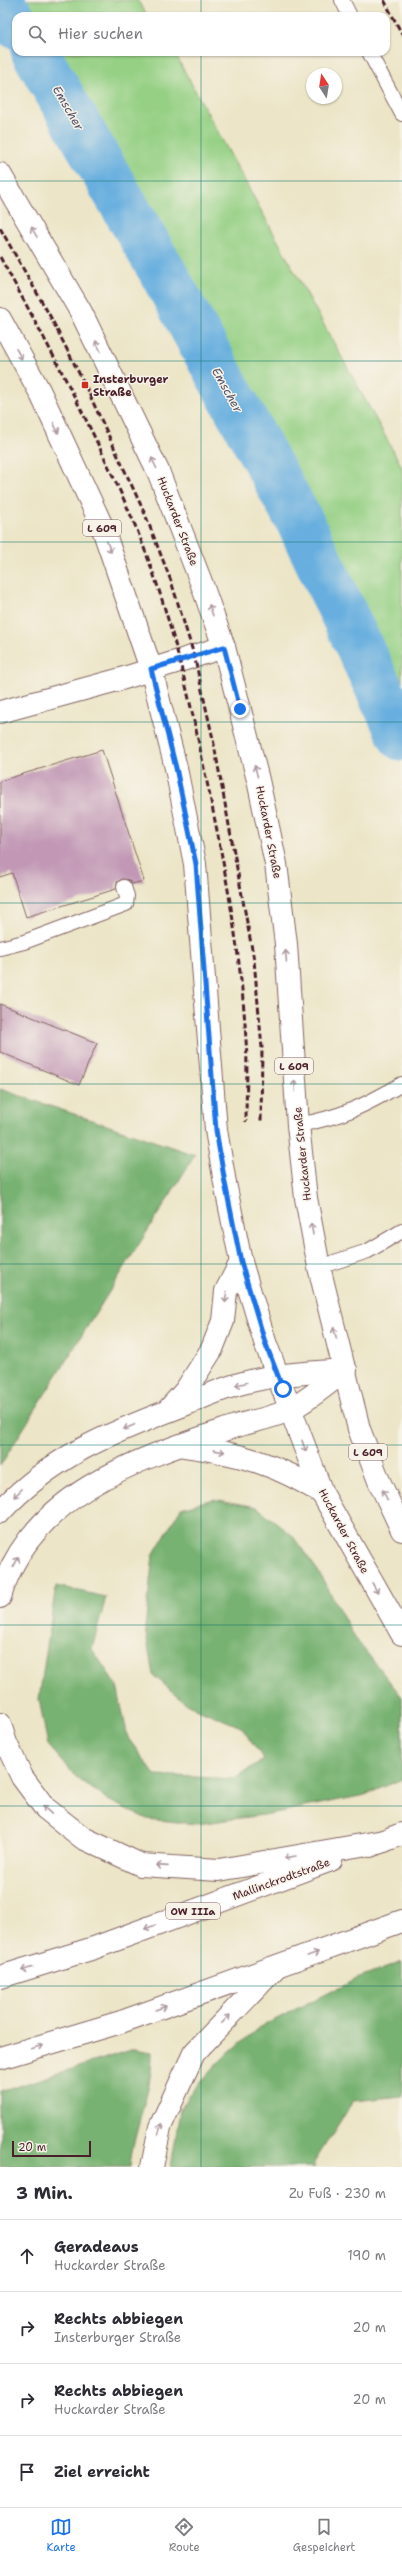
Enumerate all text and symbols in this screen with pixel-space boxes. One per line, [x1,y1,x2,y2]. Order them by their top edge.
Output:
search box [12,12,390,56]
icon: search [26,23,48,45]
text: Hier suchen [58,24,143,44]
north arrow [306,68,342,104]
water label: Emscher [49,83,87,134]
one-way arrow [30,226,38,238]
one-way arrow [94,340,101,352]
one-way arrow [15,347,23,359]
water label: Emscher [208,365,246,416]
place label: Insterburger Straße [93,372,169,400]
marker: Insterburger Straße [80,380,90,390]
one-way arrow [53,421,60,433]
one-way arrow [150,457,157,469]
street label: Huckarder Straße [154,474,201,568]
road number: L 609 [83,520,121,536]
one-way arrow [106,540,113,553]
one-way arrow [207,604,214,617]
route end [231,700,249,718]
one-way arrow [252,765,259,778]
street label: Huckarder Straße [252,784,285,880]
one-way arrow [283,950,290,963]
road number: L 609 [275,1058,313,1074]
one-way arrow [292,1080,299,1093]
street label: Huckarder Straße [290,1106,315,1202]
one-way arrow [307,1223,315,1236]
one-way arrow [222,1291,229,1304]
one-way arrow [331,1326,339,1339]
route start [274,1380,292,1398]
one-way arrow [234,1381,247,1388]
one-way arrow [124,1424,136,1431]
one-way arrow [301,1439,309,1451]
road number: L 609 [349,1444,387,1460]
one-way arrow [212,1447,225,1455]
street label: Huckarder Straße [315,1486,372,1576]
one-way arrow [13,1488,23,1498]
one-way arrow [381,1489,388,1501]
one-way arrow [13,1556,21,1568]
one-way arrow [372,1582,379,1594]
one-way arrow [42,1805,52,1815]
one-way arrow [284,1853,297,1861]
street label: Mallinckrodtstraße [230,1855,332,1904]
one-way arrow [156,1862,169,1869]
road number: OW IIIa [166,1903,220,1919]
one-way arrow [145,1924,157,1932]
one-way arrow [306,1950,319,1957]
one-way arrow [21,1966,34,1973]
one-way arrow [155,2004,168,2011]
one-way arrow [221,2014,231,2024]
one-way arrow [31,2043,44,2050]
one-way arrow [157,2123,164,2136]
scale bar [12,2139,91,2158]
text: 20 m [18,2140,46,2155]
text: 3 Min. [16,2182,73,2204]
text: Zu Fuß · 230 m [289,2185,386,2202]
text: Geradeaus [54,2237,139,2257]
icon: ahead [16,2245,38,2267]
text: 190 m [347,2247,386,2264]
text: Huckarder Straße [54,2257,166,2274]
text: Rechts abbiegen [54,2309,183,2329]
icon: right [16,2317,38,2339]
text: 20 m [353,2319,386,2336]
text: Insterburger Straße [54,2329,181,2346]
text: Rechts abbiegen [54,2381,183,2401]
icon: right [16,2389,38,2411]
text: 20 m [353,2391,386,2408]
text: Huckarder Straße [54,2401,166,2418]
icon: arrive [16,2461,38,2483]
text: Ziel erreicht [54,2462,150,2482]
tab: Karte [47,2516,76,2555]
tab: Route [169,2516,200,2555]
tab: Gespeichert [293,2516,355,2555]

